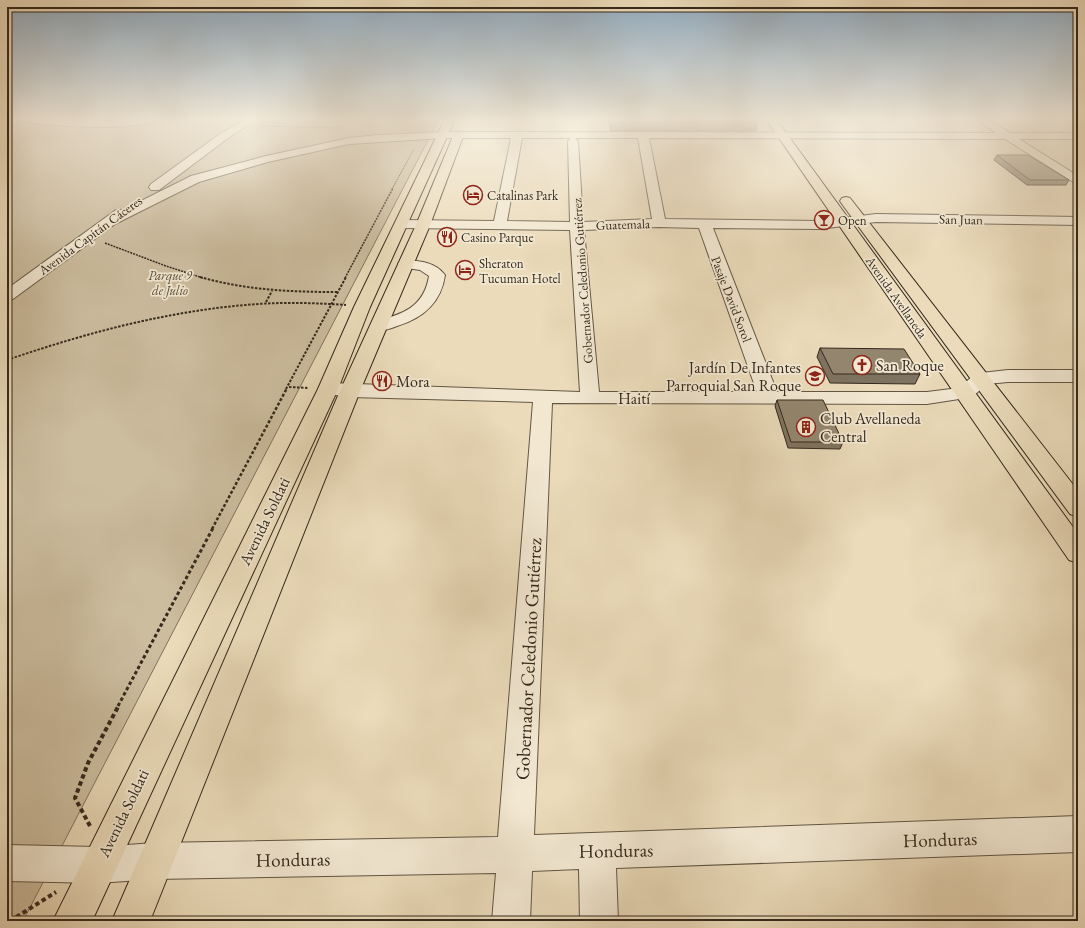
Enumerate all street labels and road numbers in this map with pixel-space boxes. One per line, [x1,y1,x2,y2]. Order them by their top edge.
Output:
street label: Avenida Capitán Cáceres [34,192,146,279]
street label: Gobernador Celedonio Gutiérrez [568,198,597,364]
street label: San Juan [939,211,983,228]
street label: Guatemala [596,215,651,234]
street label: Avenida Avellaneda [861,252,932,342]
street label: Pasaje David Sorol [707,254,756,344]
street label: Haití [618,388,650,409]
street label: Avenida Soldati [234,474,295,570]
street label: Gobernador Celedonio Gutiérrez [510,537,547,781]
street label: Avenida Soldati [93,766,154,862]
street label: Honduras [902,826,978,853]
street label: Honduras [579,837,653,864]
street label: Honduras [256,846,330,873]

